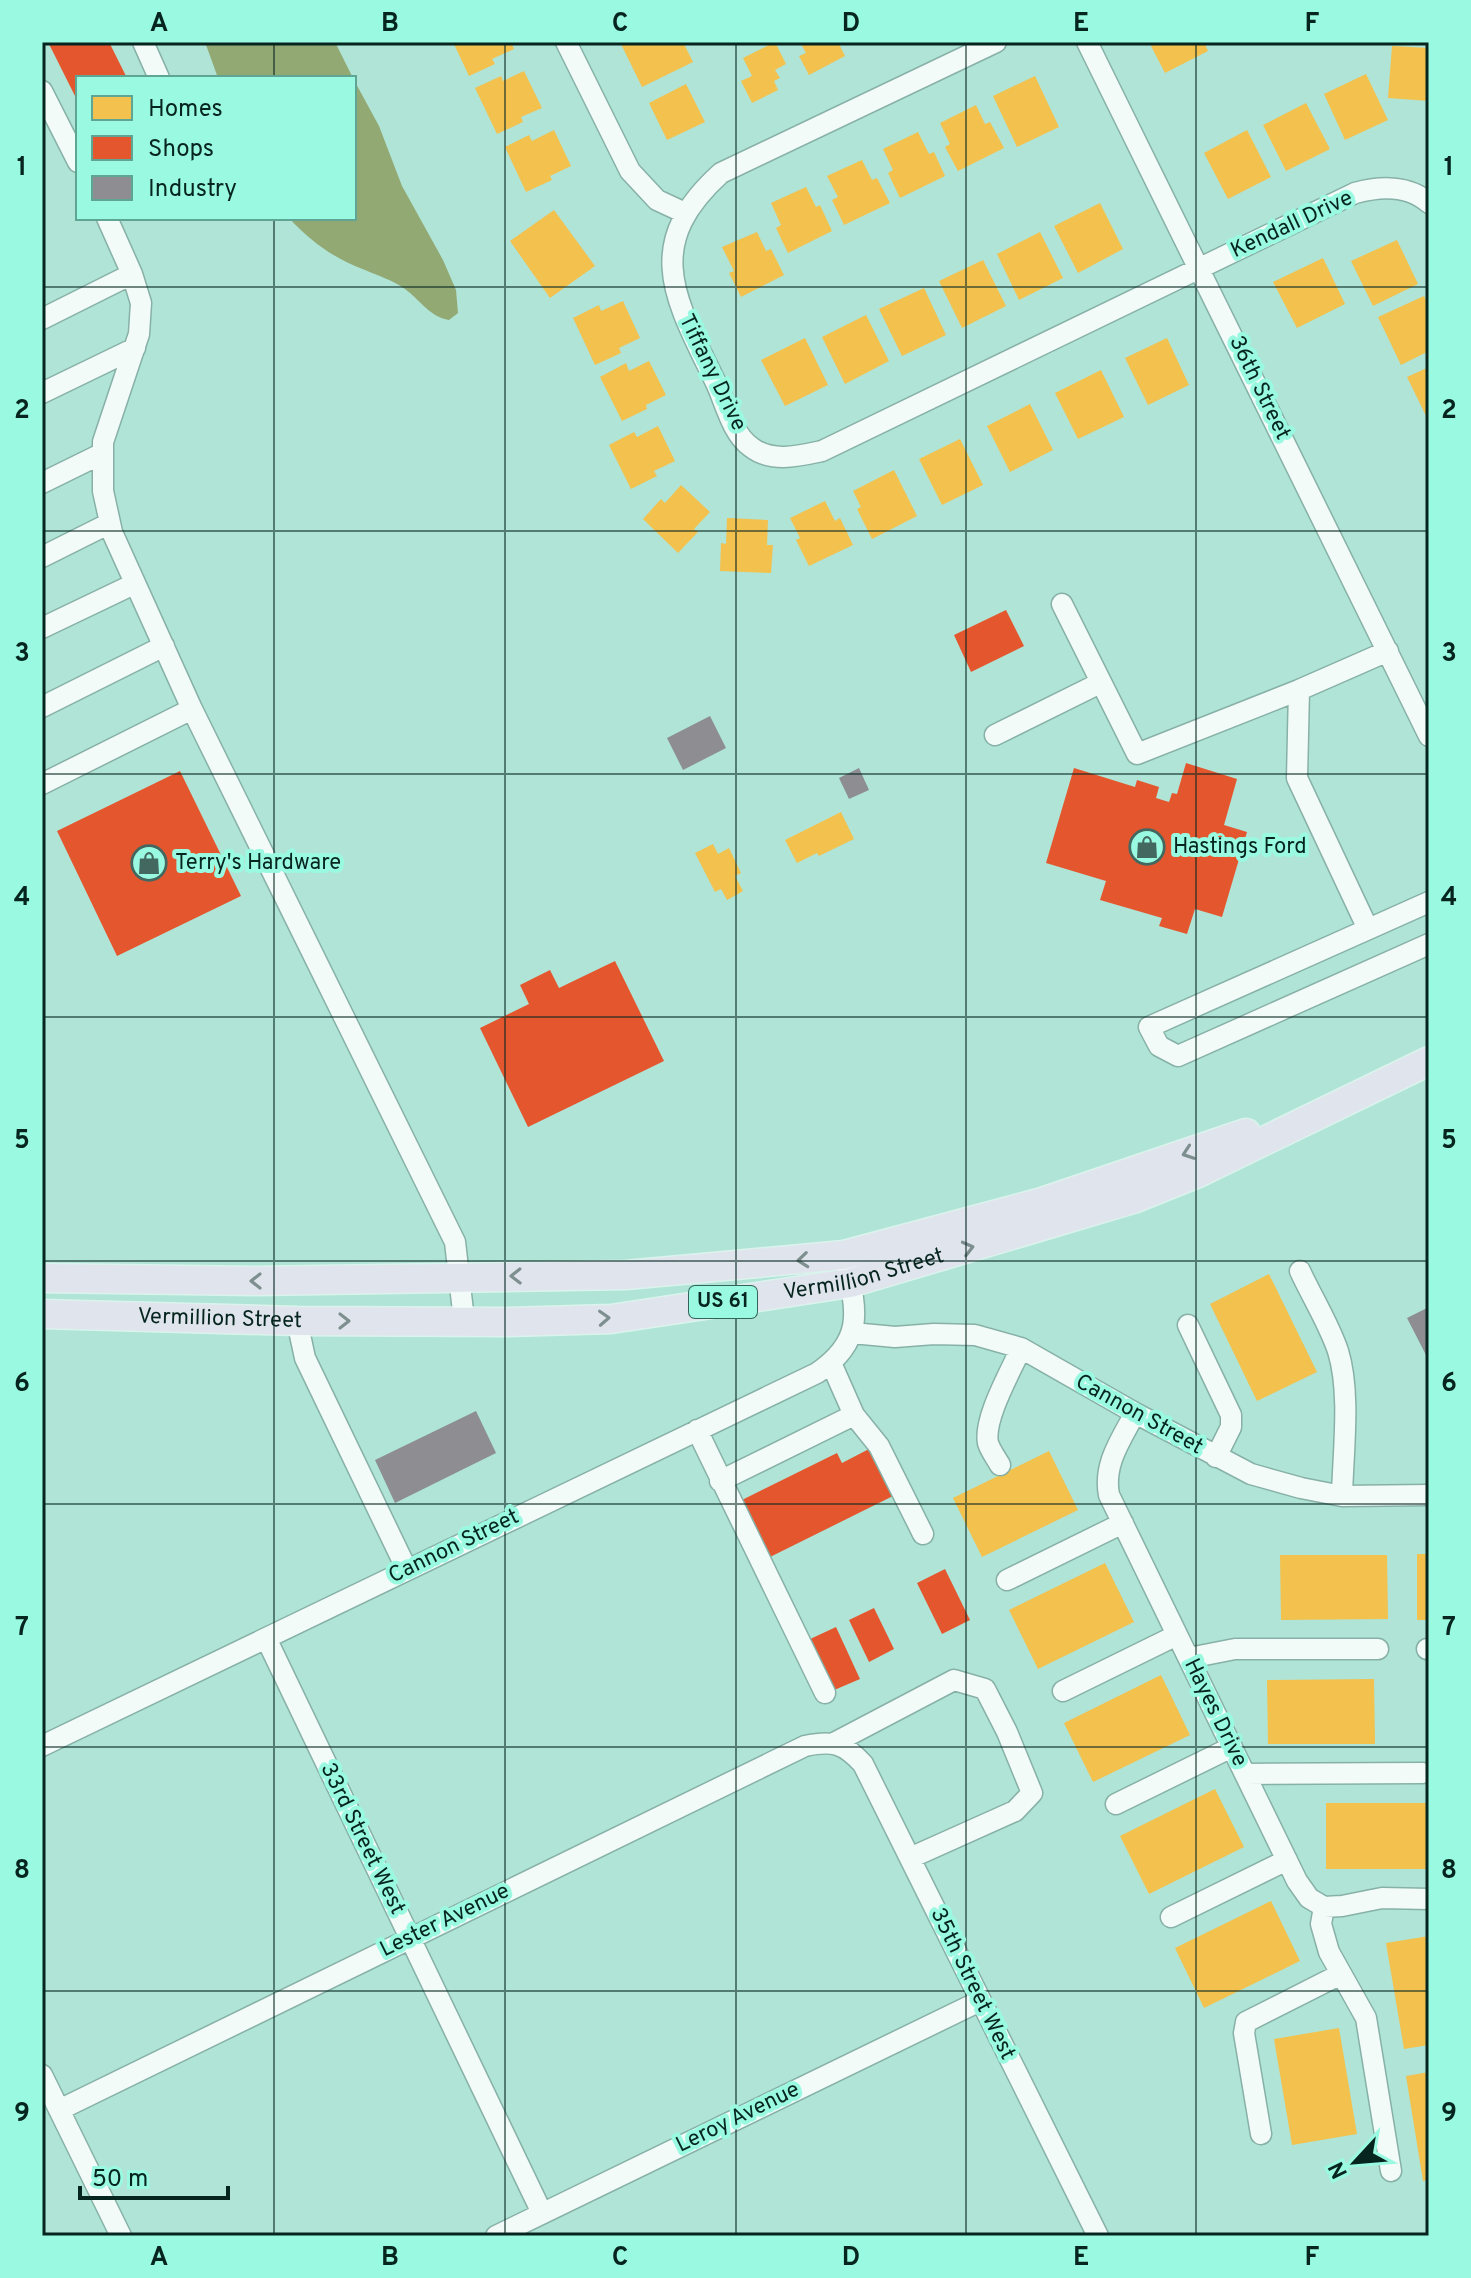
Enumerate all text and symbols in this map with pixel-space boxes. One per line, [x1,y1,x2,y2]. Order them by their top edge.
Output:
text: A [150,8,168,41]
text: B [381,8,399,41]
text: C [612,8,628,41]
text: D [842,8,860,41]
text: E [1073,8,1089,41]
text: F [1305,8,1320,41]
legend [76,76,356,220]
text: Homes [148,95,223,125]
text: Shops [148,135,214,165]
text: 1 [17,152,27,185]
text: 1 [1444,152,1454,185]
text: Industry [148,175,237,205]
street label: Kendall Drive [1227,185,1357,265]
street label: Tiffany Drive [672,310,752,436]
street label: 36th Street [1222,332,1296,444]
text: 2 [14,395,30,428]
text: 2 [1441,395,1457,428]
text: 3 [14,638,30,671]
text: 3 [1441,638,1457,671]
shop icon: Hastings Ford [1128,828,1166,866]
place label: Hastings Ford [1173,834,1307,861]
shop icon: Terry's Hardware [130,844,168,882]
place label: Terry's Hardware [175,850,341,877]
text: 4 [14,882,30,915]
text: 4 [1441,882,1457,915]
text: 5 [14,1125,30,1158]
text: 5 [1441,1125,1457,1158]
one-way arrow [1182,1144,1196,1160]
one-way arrow [961,1241,975,1258]
street label: Vermillion Street [782,1242,947,1306]
one-way arrow [796,1251,809,1268]
one-way arrow [509,1268,522,1285]
one-way arrow [249,1272,262,1290]
road number: US 61 [689,1286,757,1318]
street label: Vermillion Street [137,1303,302,1335]
one-way arrow [598,1310,611,1327]
one-way arrow [338,1312,351,1330]
text: 6 [14,1368,30,1401]
text: 6 [1441,1368,1457,1401]
street label: Cannon Street [1070,1369,1208,1461]
street label: Cannon Street [384,1504,524,1590]
text: 7 [15,1612,29,1645]
text: 7 [1442,1612,1456,1645]
street label: Hayes Drive [1177,1654,1253,1772]
street label: 33rd Street West [314,1759,410,1919]
text: 8 [14,1855,30,1888]
text: 8 [1441,1855,1457,1888]
street label: Lester Avenue [376,1878,514,1964]
street label: 35th Street West [924,1904,1020,2064]
street label: Leroy Avenue [672,2076,804,2160]
text: 9 [14,2098,30,2131]
text: 9 [1441,2098,1457,2131]
north arrow [1315,2122,1395,2202]
scale bar [80,2150,228,2200]
text: N [1324,2157,1355,2183]
text: 50 m [92,2165,148,2195]
text: A [150,2242,168,2275]
text: B [381,2242,399,2275]
text: C [612,2242,628,2275]
text: D [842,2242,860,2275]
text: E [1073,2242,1089,2275]
text: F [1305,2242,1320,2275]

